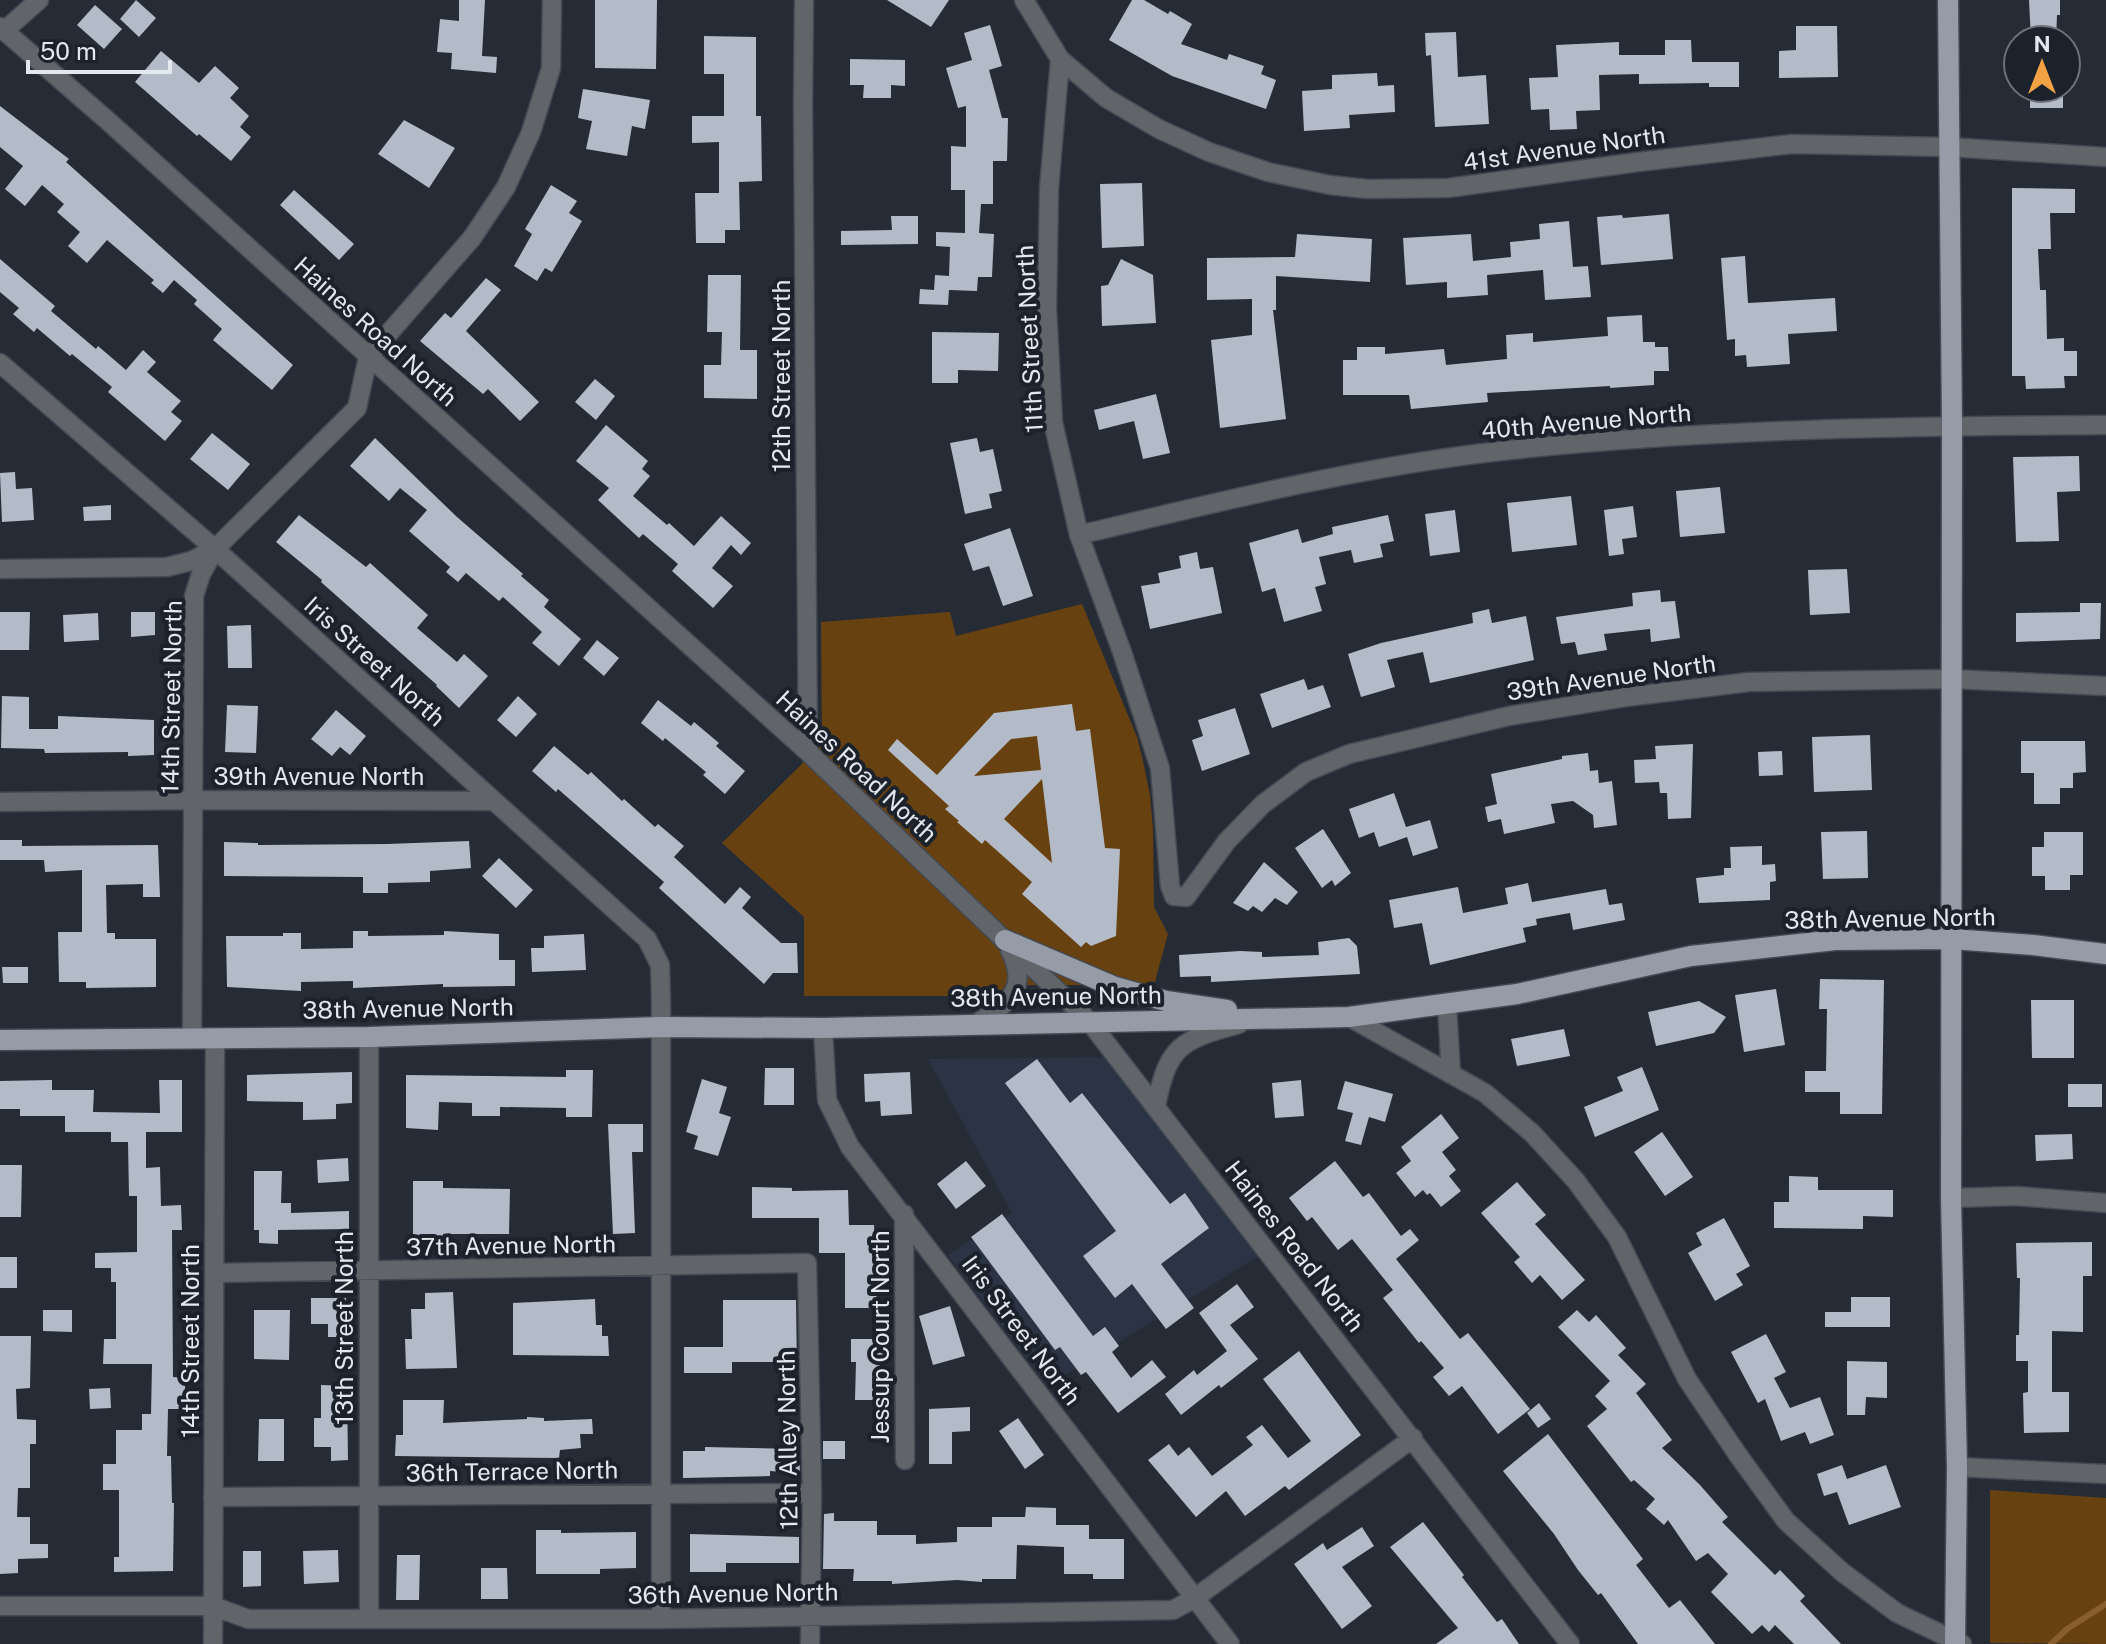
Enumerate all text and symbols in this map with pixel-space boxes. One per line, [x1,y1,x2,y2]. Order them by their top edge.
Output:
scale bar [28,24,170,74]
north arrow [2002,24,2082,104]
text: N [2033,31,2051,57]
text: 50 m [40,37,97,65]
street label: 41st Avenue North [1461,120,1667,176]
street label: 11th Street North [1010,244,1048,434]
street label: Haines Road North [289,251,463,411]
street label: 12th Street North [767,280,795,472]
street label: 40th Avenue North [1480,398,1692,444]
street label: Iris Street North [299,590,451,732]
street label: 14th Street North [155,600,187,794]
street label: 39th Avenue North [1505,648,1717,706]
street label: Haines Road North [771,684,943,848]
street label: 39th Avenue North [214,762,424,790]
street label: 38th Avenue North [1784,902,1996,934]
street label: 38th Avenue North [950,980,1162,1012]
street label: 38th Avenue North [302,992,514,1024]
street label: Haines Road North [1220,1155,1370,1337]
street label: 37th Avenue North [406,1229,616,1261]
street label: Jessup Court North [866,1230,894,1444]
street label: 13th Street North [330,1231,358,1425]
street label: 14th Street North [176,1244,204,1438]
street label: Iris Street North [957,1250,1087,1410]
street label: 12th Alley North [771,1350,803,1530]
street label: 36th Terrace North [405,1455,619,1487]
street label: 36th Avenue North [627,1577,839,1609]

